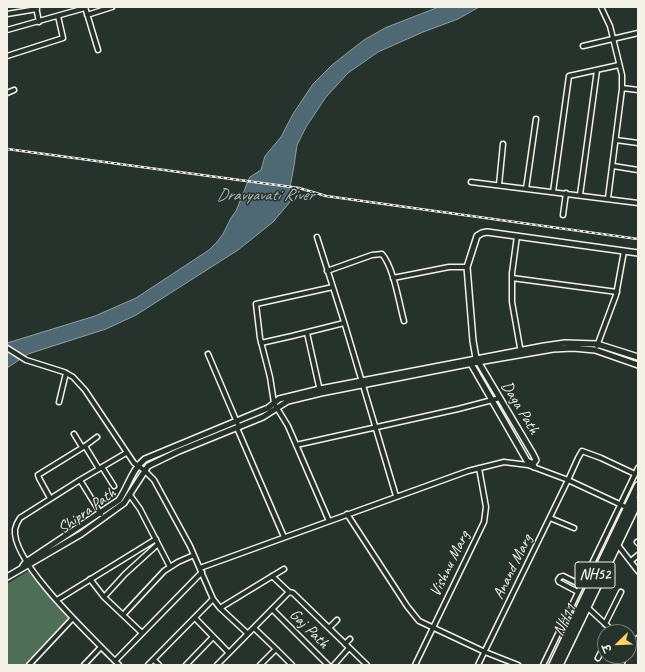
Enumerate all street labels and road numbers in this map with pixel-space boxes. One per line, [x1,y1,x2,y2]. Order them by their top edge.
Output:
street label: Daga Path [497,378,543,438]
street label: Shipra Path [54,484,120,538]
street label: Vishnu Marg [426,528,474,600]
street label: Anand Marg [489,532,537,602]
road number: NH52 [575,562,615,588]
street label: NH11 [549,601,581,639]
street label: Gaj Path [285,605,333,653]

